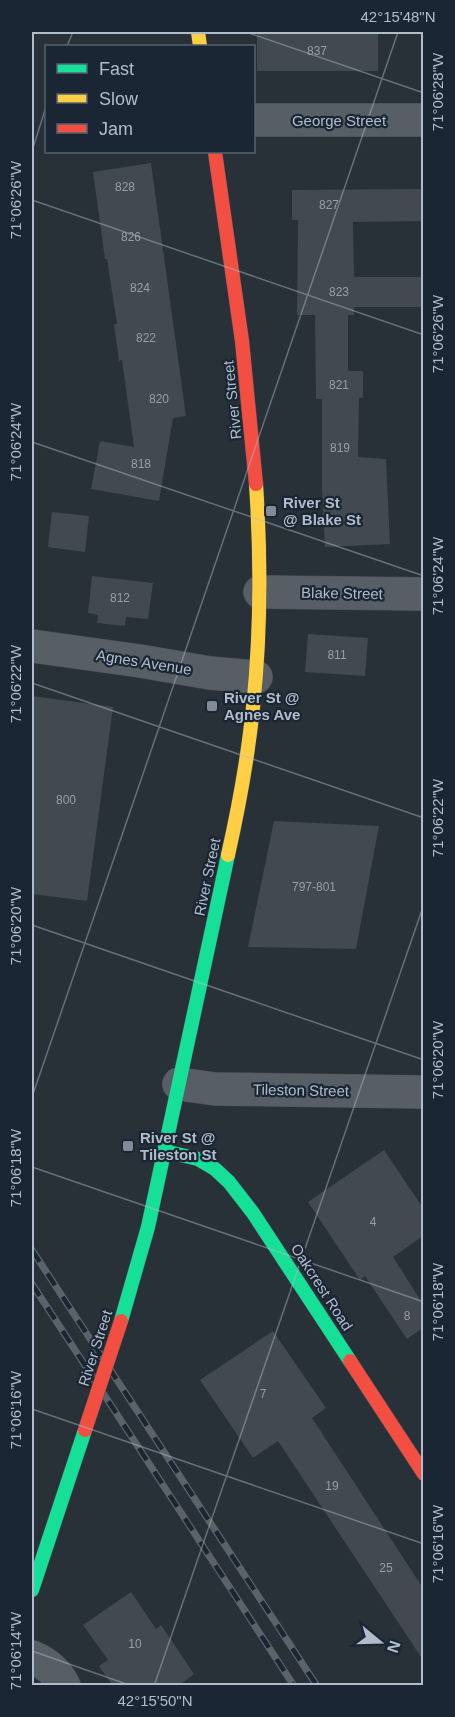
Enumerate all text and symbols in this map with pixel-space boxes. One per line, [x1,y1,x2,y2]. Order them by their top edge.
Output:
text: 42°15'48"N [360,8,436,25]
house number: 837 [307,44,327,58]
legend [45,45,255,153]
text: 71°06'28"W [429,52,446,131]
text: Fast [99,59,134,79]
text: Slow [99,89,139,109]
street label: George Street [292,112,387,129]
text: Jam [99,119,133,139]
text: 71°06'26"W [7,160,24,239]
house number: 828 [115,180,135,194]
house number: 827 [319,198,339,212]
house number: 826 [121,230,141,244]
house number: 824 [130,281,150,295]
house number: 823 [329,285,349,299]
text: 71°06'26"W [429,294,446,373]
house number: 822 [136,331,156,345]
street label: River Street [219,359,245,440]
house number: 821 [329,378,349,392]
house number: 820 [149,392,169,406]
text: 71°06'24"W [7,402,24,481]
house number: 819 [330,441,350,455]
house number: 818 [131,457,151,471]
place label: River St @ Blake St [283,494,361,528]
marker: River St @ Blake St [264,504,278,518]
text: 71°06'24"W [429,536,446,615]
street label: Blake Street [301,584,384,602]
house number: 812 [110,591,130,605]
text: 71°06'22"W [7,644,24,723]
street label: Agnes Avenue [95,646,193,678]
house number: 811 [327,648,347,662]
place label: River St @ Agnes Ave [224,689,300,723]
marker: River St @ Agnes Ave [205,699,219,713]
text: 71°06'22"W [429,778,446,857]
house number: 800 [56,793,76,807]
street label: River Street [190,836,224,918]
house number: 797-801 [292,880,336,894]
text: 71°06'20"W [7,886,24,965]
text: 71°06'20"W [429,1020,446,1099]
street label: Tileston Street [253,1081,350,1099]
text: 71°06'18"W [7,1128,24,1207]
place label: River St @ Tileston St [140,1129,216,1163]
marker: River St @ Tileston St [121,1139,135,1153]
house number: 4 [370,1215,377,1229]
street label: Oakcrest Road [288,1240,356,1334]
text: 71°06'18"W [429,1262,446,1341]
street label: River Street [75,1307,116,1388]
house number: 8 [404,1309,411,1323]
text: 71°06'16"W [7,1370,24,1449]
house number: 7 [260,1387,267,1401]
house number: 19 [325,1479,339,1493]
text: 71°06'16"W [429,1504,446,1583]
house number: 25 [379,1561,393,1575]
text: 71°06'14"W [7,1611,24,1690]
north arrow [350,1612,410,1672]
house number: 10 [128,1637,142,1651]
text: N [384,1638,404,1655]
text: 42°15'50"N [117,1692,193,1709]

